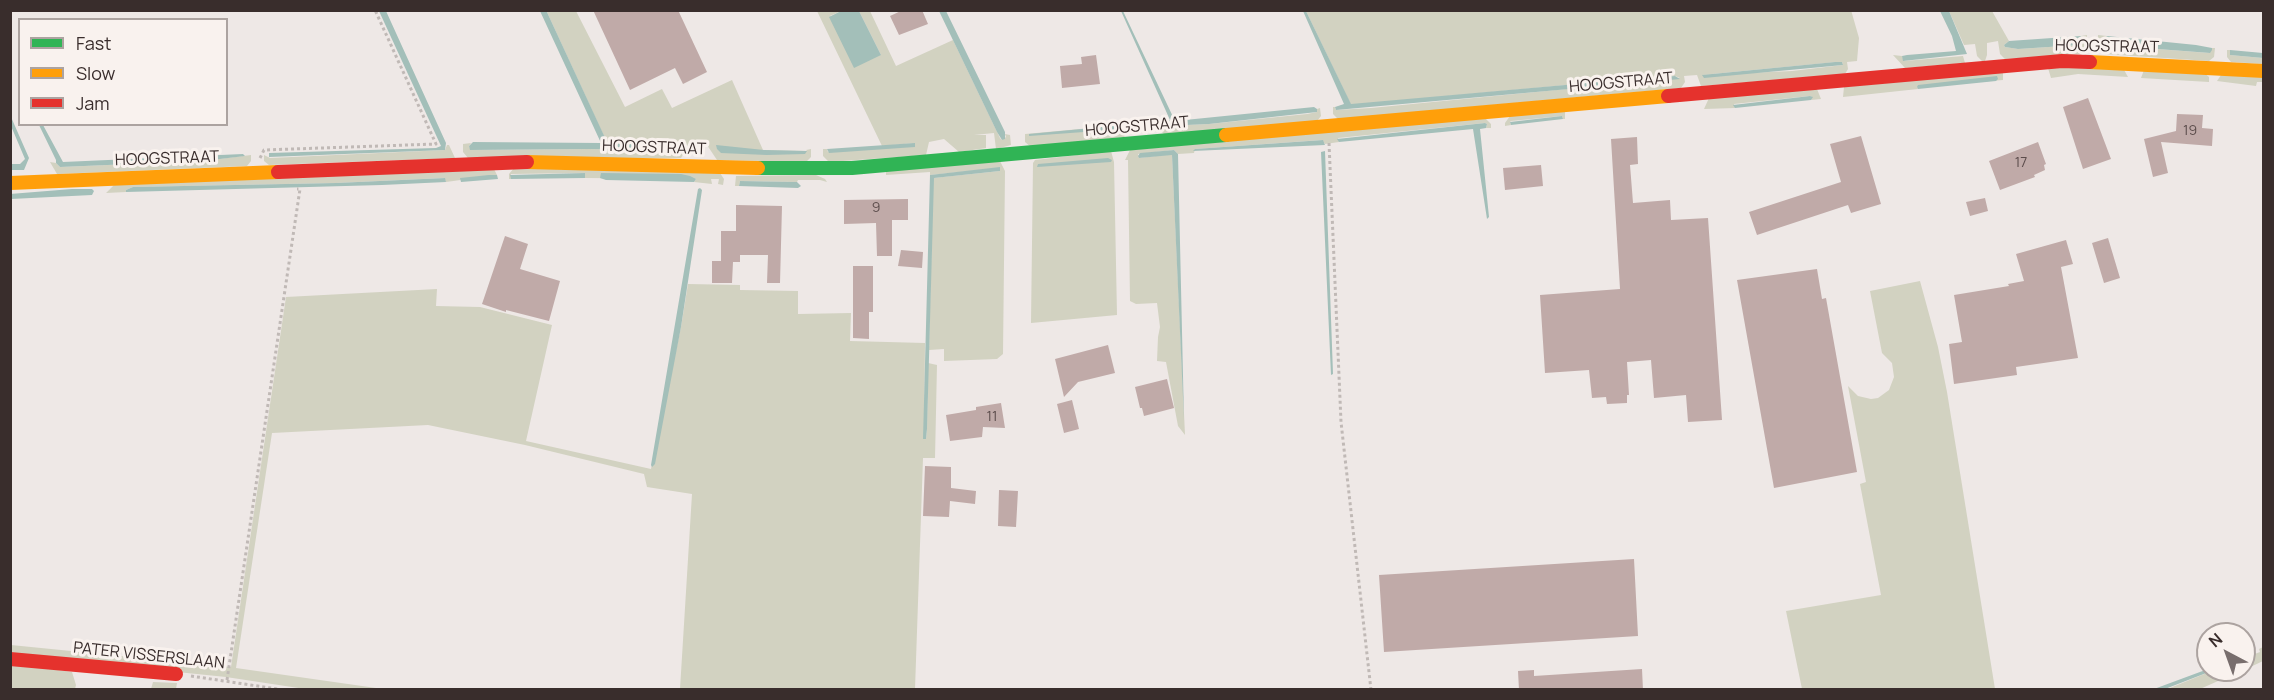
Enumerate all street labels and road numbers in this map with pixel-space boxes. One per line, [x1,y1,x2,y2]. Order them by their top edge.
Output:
street label: HOOGSTRAAT [2055,36,2159,58]
street label: HOOGSTRAAT [1568,69,1674,97]
street label: HOOGSTRAAT [1084,113,1190,141]
street label: HOOGSTRAAT [602,137,706,159]
street label: HOOGSTRAAT [115,148,219,170]
street label: PATER VISSERSLAAN [72,638,226,674]

